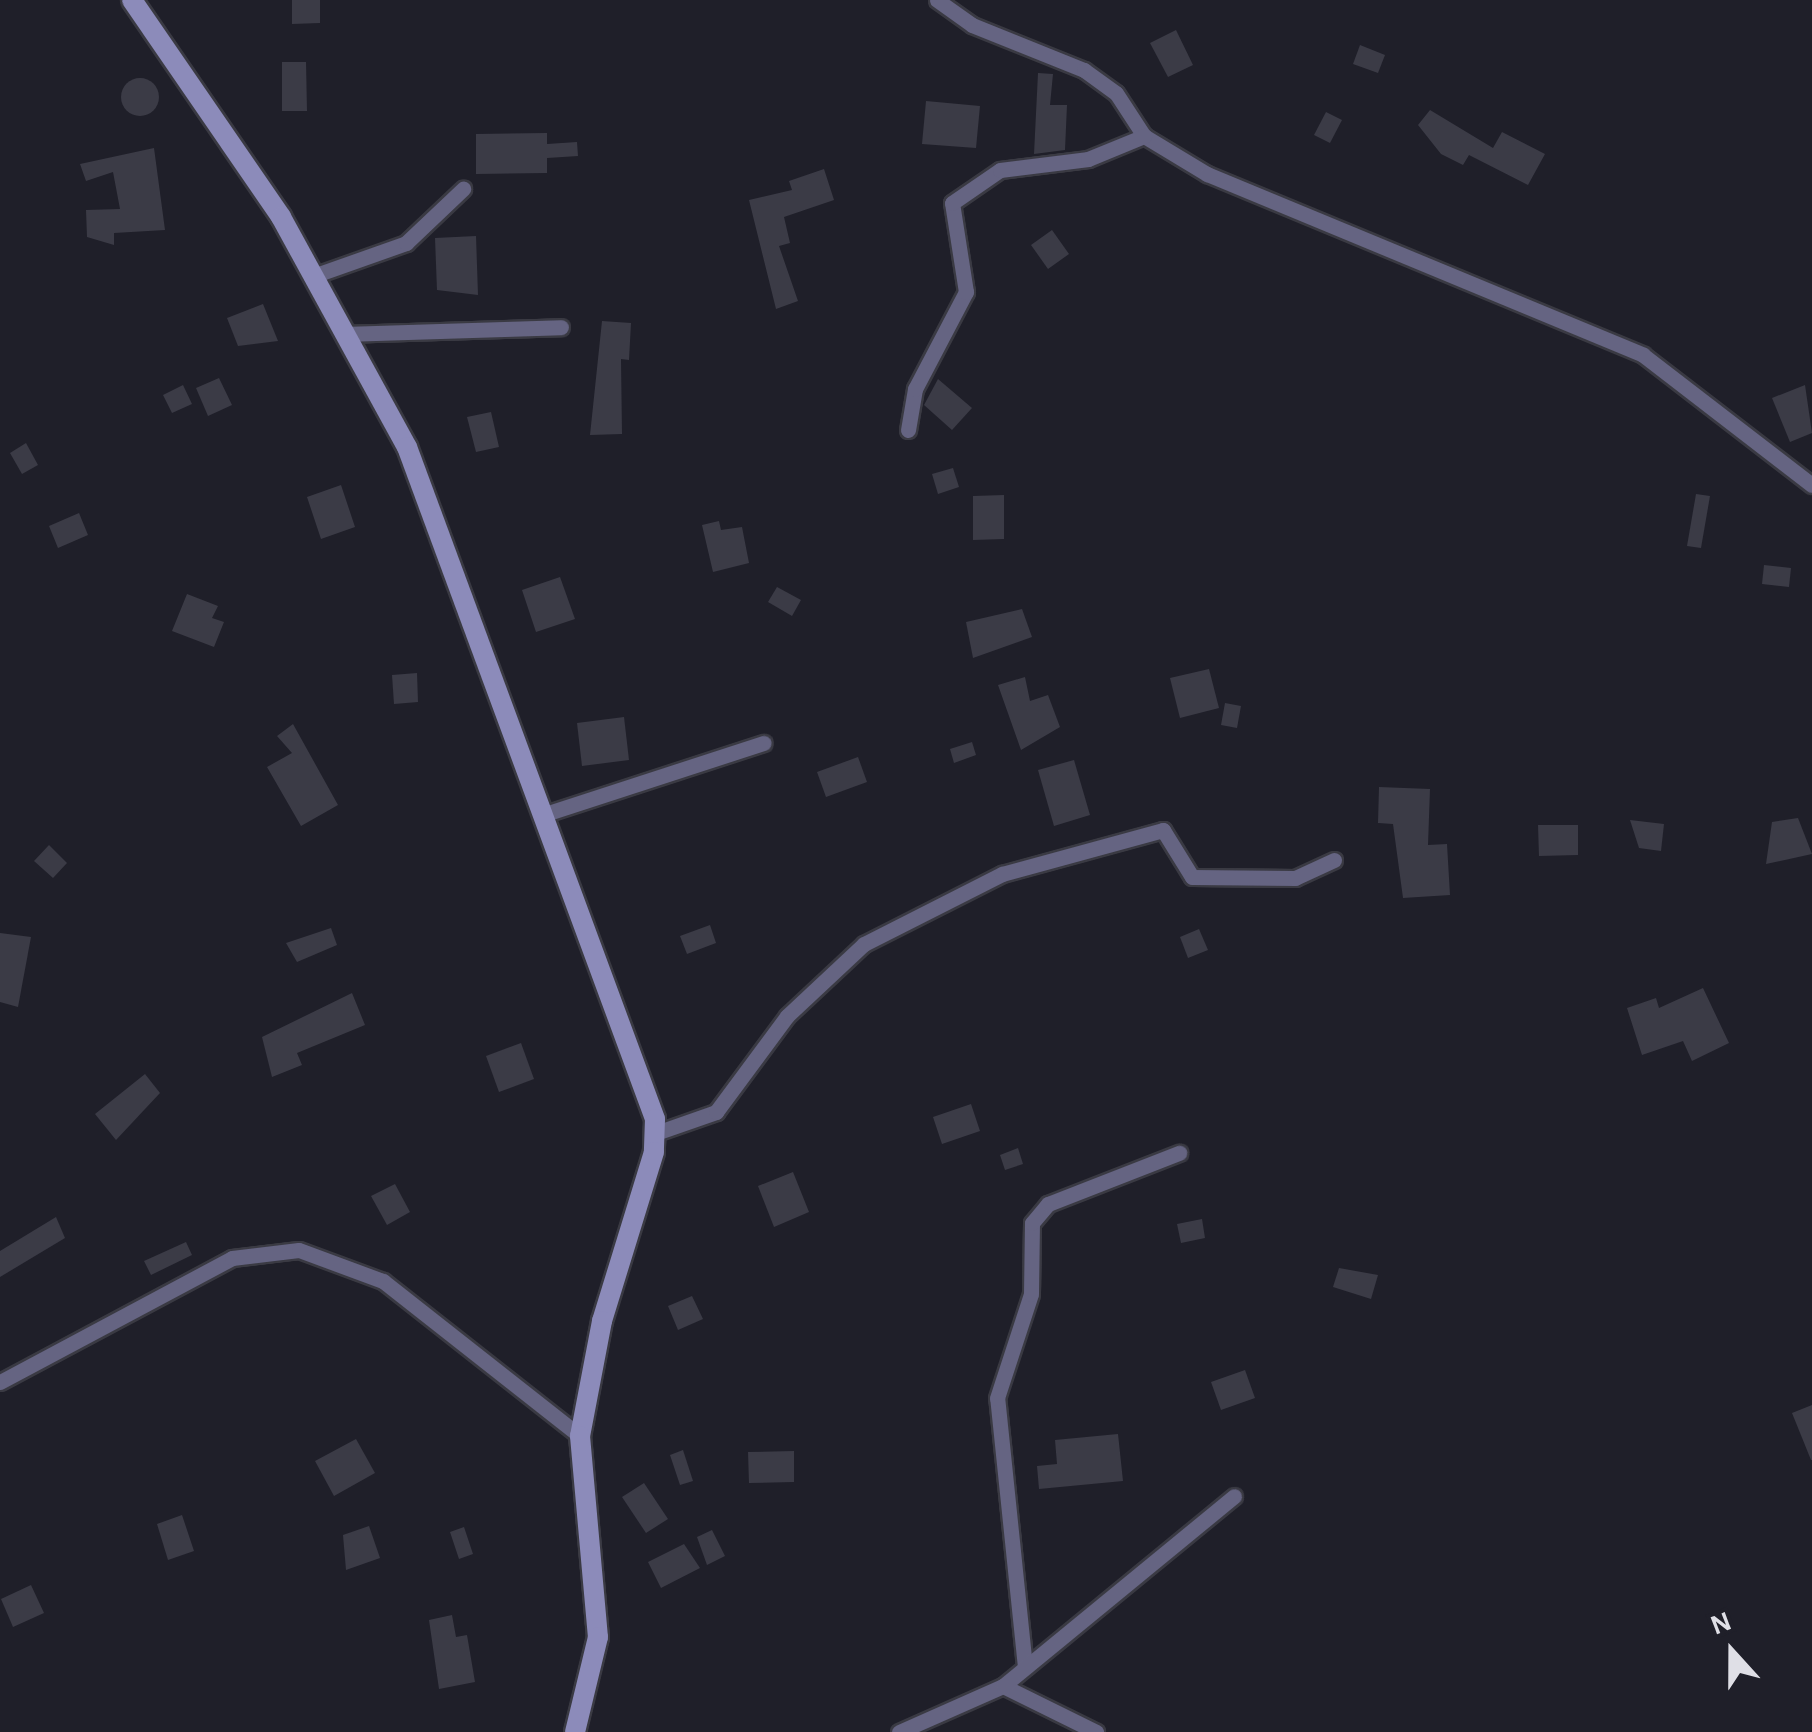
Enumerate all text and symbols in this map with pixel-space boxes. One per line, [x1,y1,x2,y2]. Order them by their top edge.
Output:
north arrow [1682,1602,1782,1702]
text: N [1707,1607,1735,1641]

